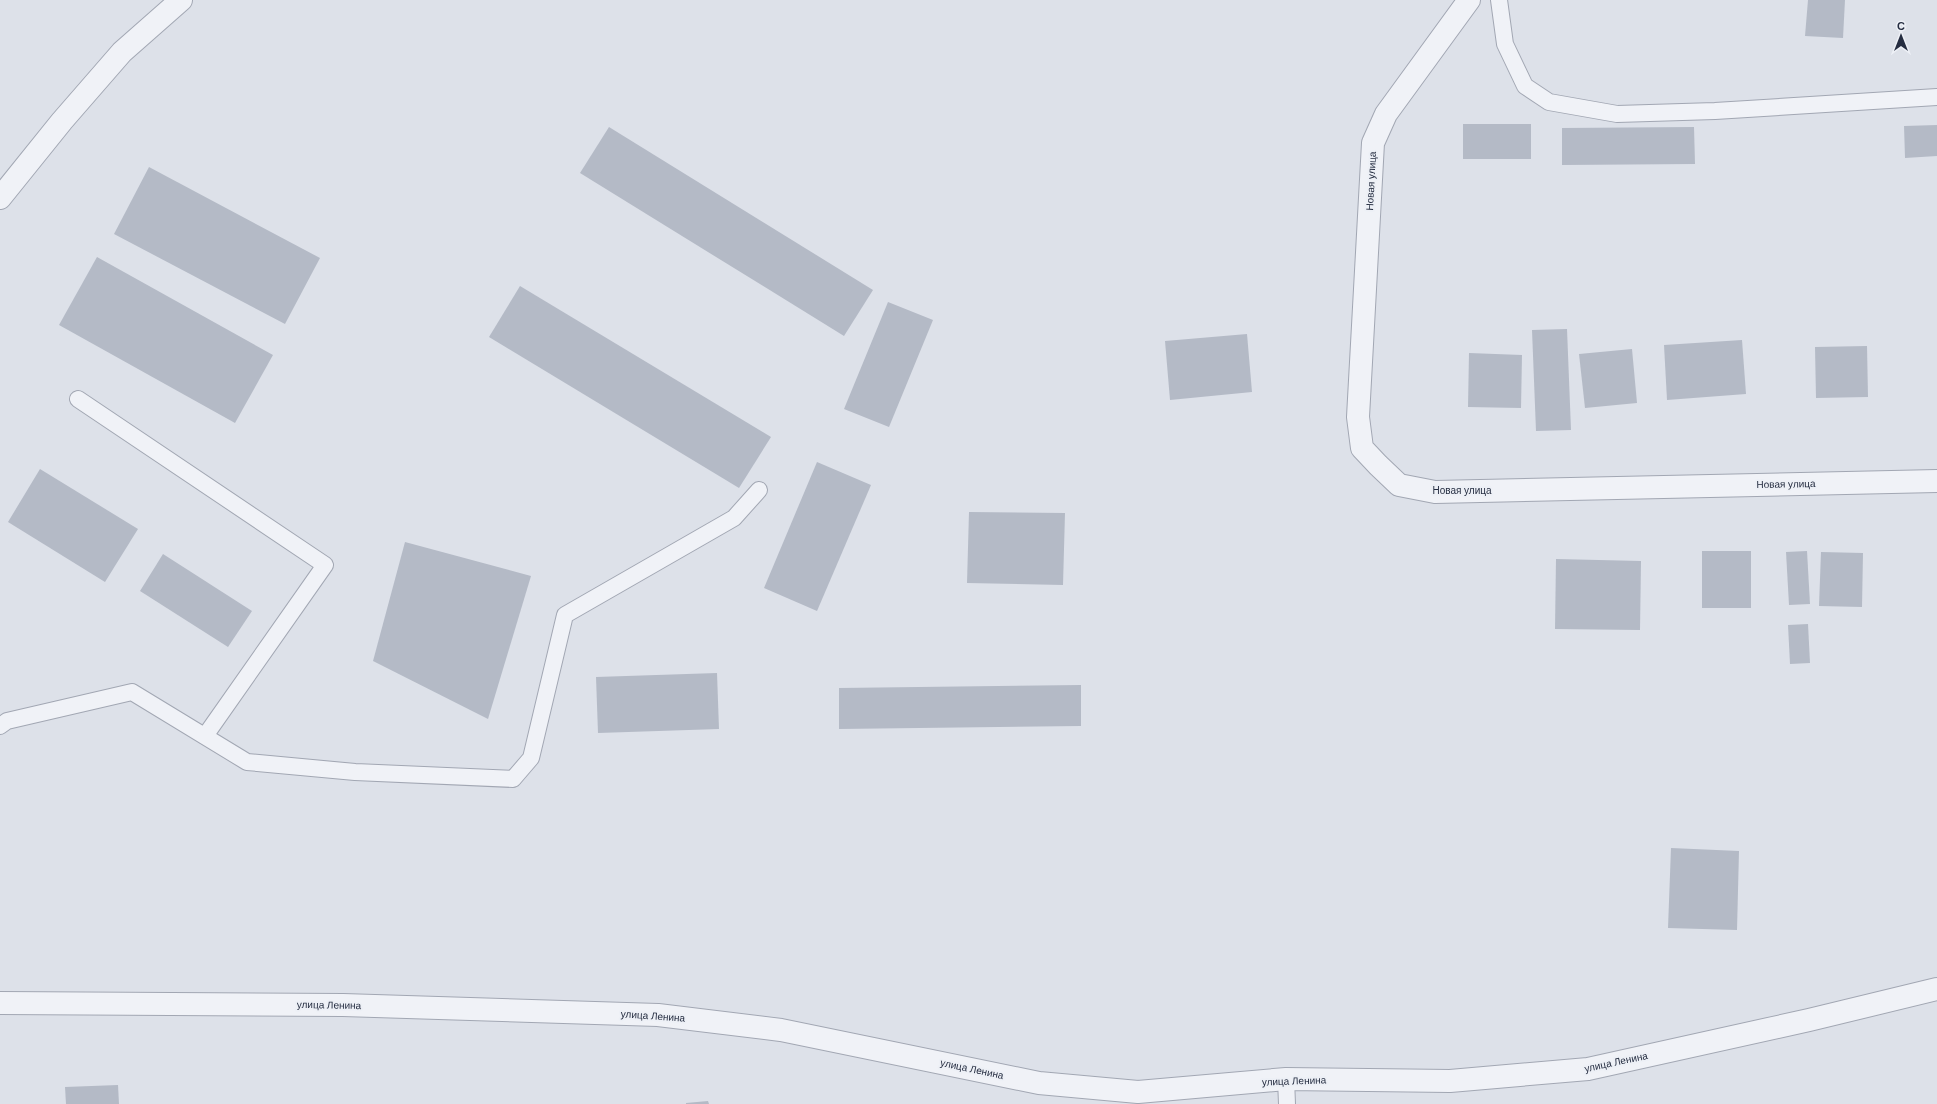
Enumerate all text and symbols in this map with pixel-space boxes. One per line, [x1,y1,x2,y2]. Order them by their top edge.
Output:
north arrow [1881,16,1921,56]
text: С [1897,19,1905,33]
street label: Новая улица [1363,151,1379,211]
street label: Новая улица [1756,477,1816,491]
street label: Новая улица [1432,484,1492,497]
street label: улица Ленина [297,998,362,1012]
street label: улица Ленина [620,1007,686,1025]
street label: улица Ленина [1583,1049,1649,1075]
street label: улица Ленина [939,1056,1005,1082]
street label: улица Ленина [1262,1073,1327,1089]

